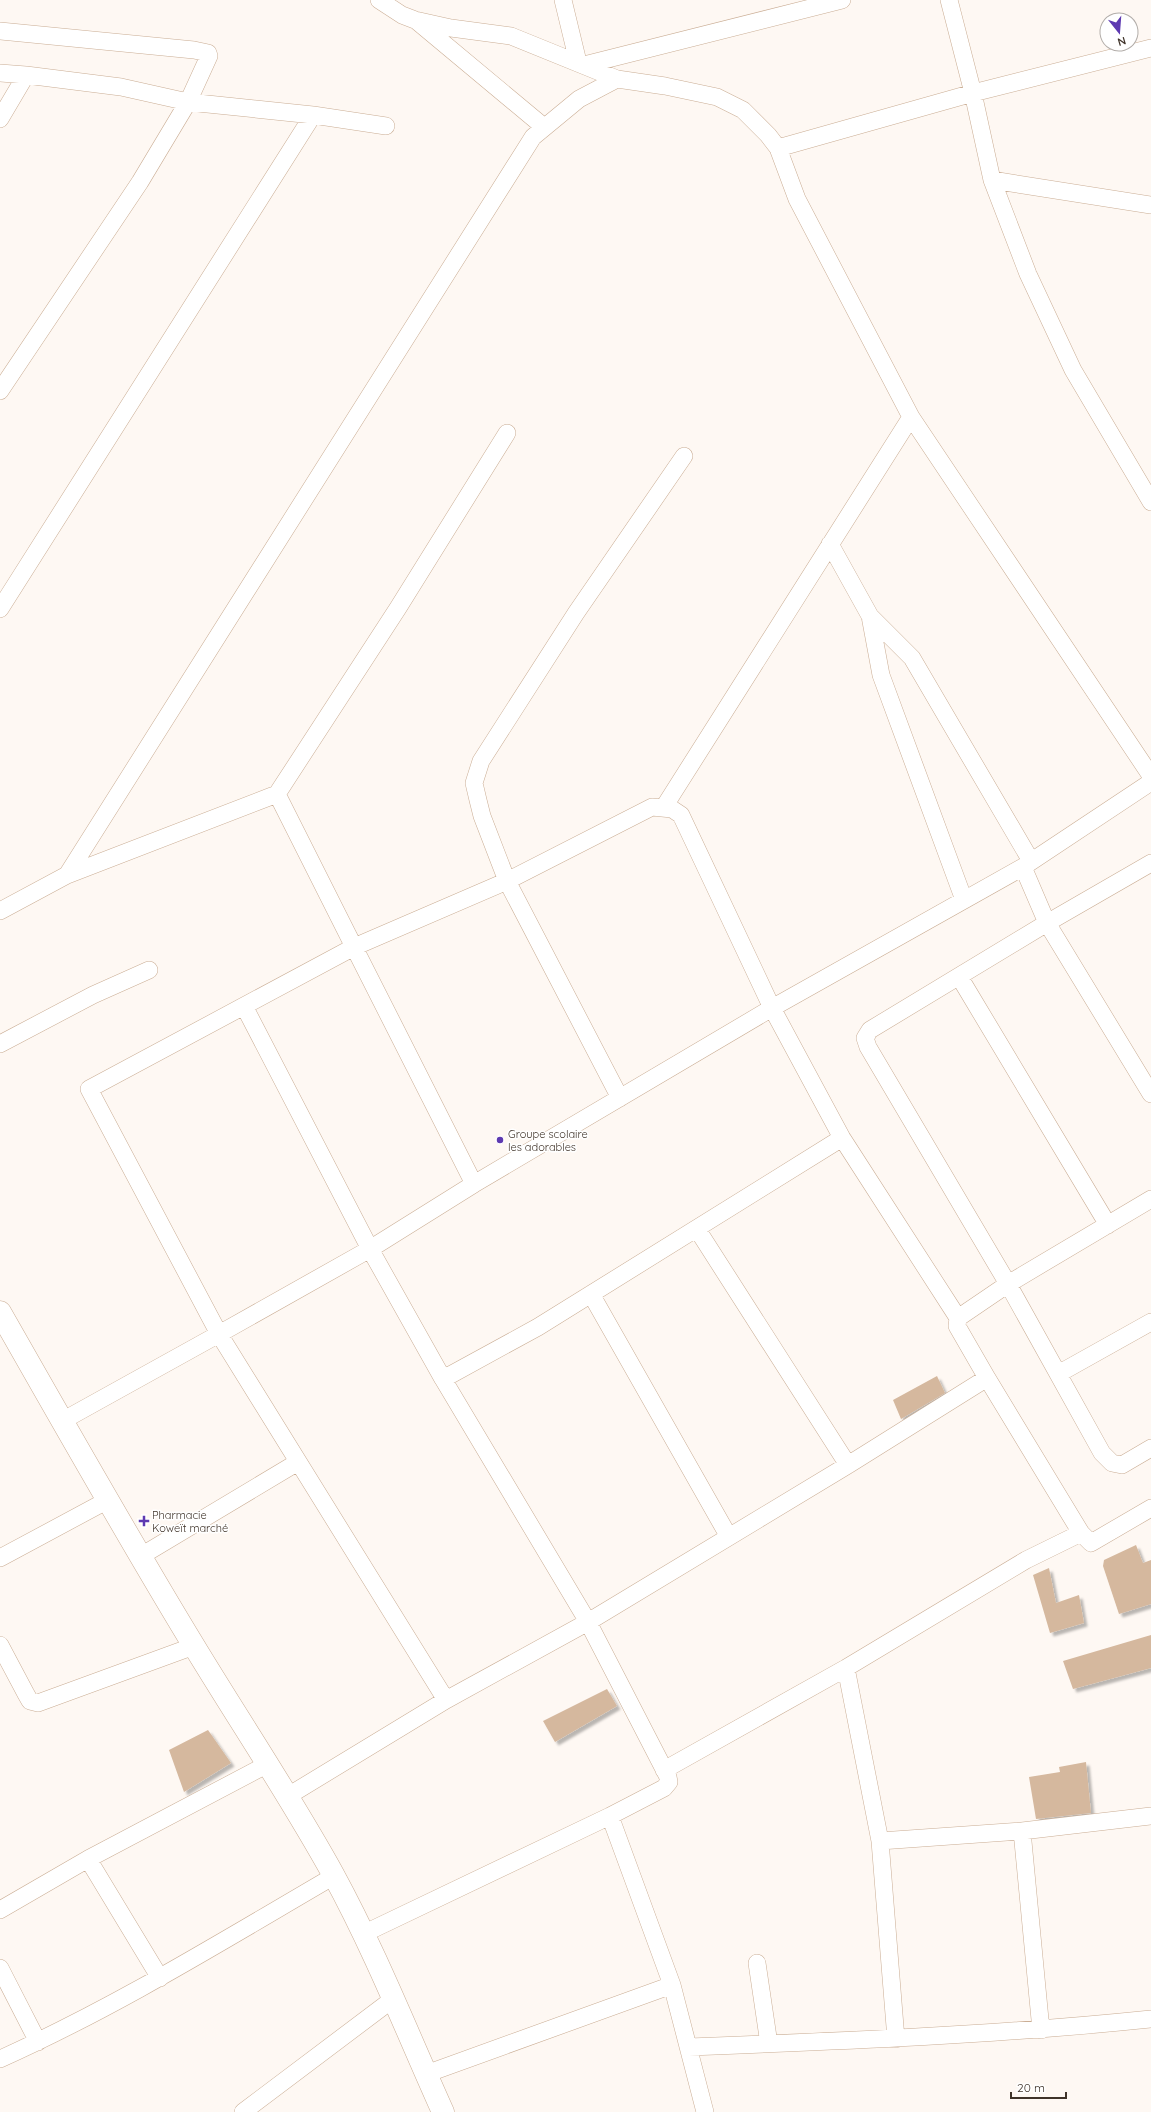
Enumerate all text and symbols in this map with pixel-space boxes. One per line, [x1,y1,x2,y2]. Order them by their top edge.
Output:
north arrow [1099,12,1139,52]
text: N [1116,34,1128,49]
place label: Groupe scolaire les adorables [508,1127,588,1154]
marker: Groupe scolaire les adorables [495,1135,505,1145]
place label: Pharmacie Koweït marché [152,1508,228,1535]
marker: Pharmacie Koweït marché [139,1516,149,1526]
scale bar [1011,2074,1066,2100]
text: 20 m [1017,2080,1045,2095]

